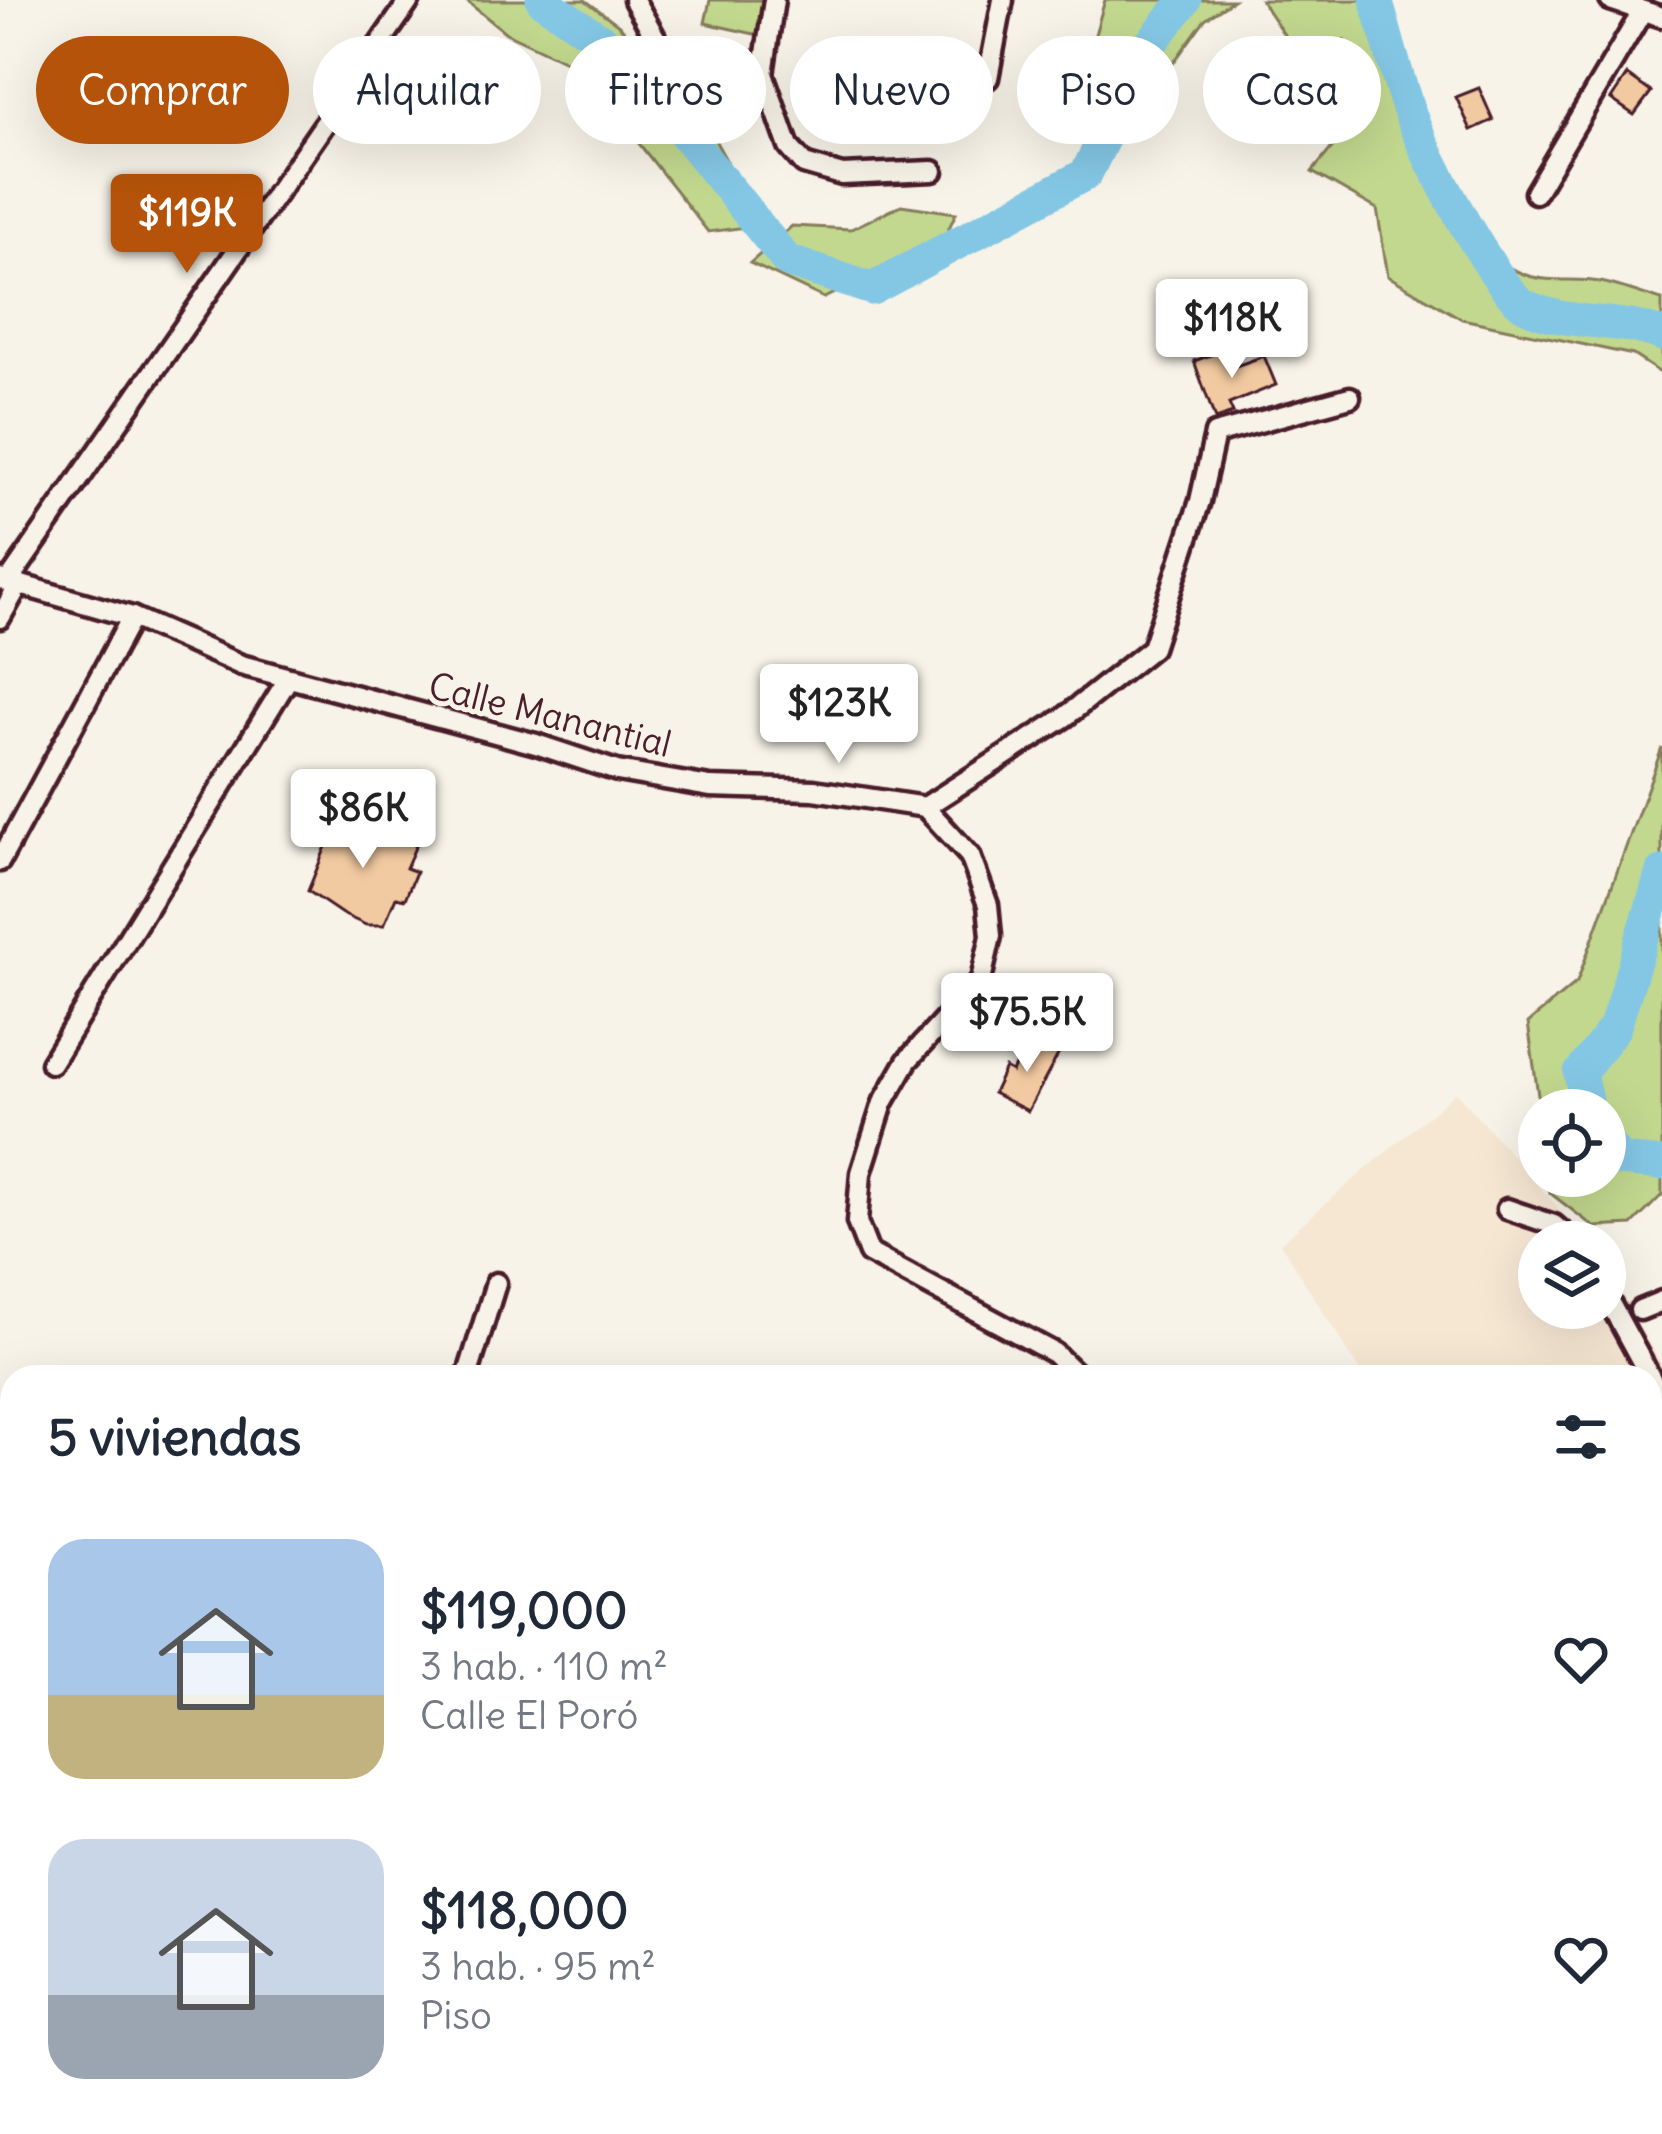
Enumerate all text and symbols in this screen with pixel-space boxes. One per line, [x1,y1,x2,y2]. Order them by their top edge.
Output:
chip: Comprar [36,36,289,144]
chip: Alquilar [313,36,541,144]
chip: Filtros [565,36,766,144]
chip: Nuevo [790,36,993,144]
chip: Piso [1017,36,1179,144]
chip: Casa [1203,36,1381,144]
pin: $119K [103,174,271,276]
text: $119K [138,188,236,237]
pin: $118K [1148,279,1316,381]
text: $118K [1183,293,1281,342]
street label: Calle Manantial [424,663,676,767]
pin: $123K [755,664,923,766]
text: $123K [787,678,891,727]
pin: $86K [292,769,434,871]
text: $86K [318,783,408,832]
pin: $75.5K [929,973,1125,1075]
text: $75.5K [968,987,1086,1036]
map controls [1518,1089,1626,1329]
button: locate [1518,1089,1626,1197]
button: layers [1518,1221,1626,1329]
icon: filters [1548,1404,1614,1470]
text: 5 viviendas [48,1405,301,1469]
text: $119,000 [420,1578,628,1642]
icon: home [144,1587,288,1731]
icon: heart [1548,1626,1614,1692]
text: 3 hab. · 110 m² [420,1642,668,1691]
text: Calle El Poró [420,1691,638,1740]
text: $118,000 [420,1878,629,1942]
icon: home [144,1887,288,2031]
icon: heart [1548,1926,1614,1992]
text: 3 hab. · 95 m² [420,1942,656,1991]
text: Piso [420,1991,492,2040]

